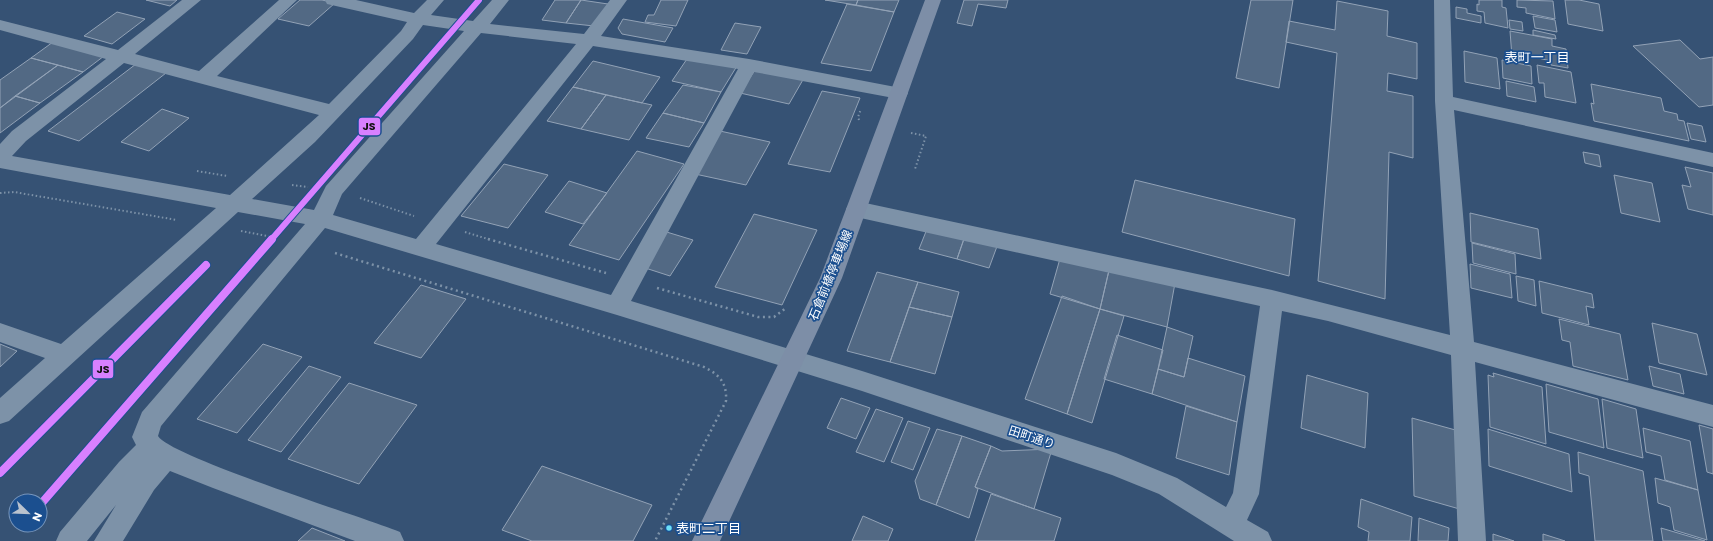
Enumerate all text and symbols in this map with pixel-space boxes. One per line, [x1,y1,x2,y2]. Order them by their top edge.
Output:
district label: 表町一丁目 [1504,48,1570,67]
line badge: JS [358,117,381,136]
text: JS [362,118,376,134]
street label: 石倉前橋停車場線 [804,227,856,323]
line badge: JS [92,359,114,379]
text: JS [96,361,110,377]
street label: 田町通り [1007,421,1057,453]
north arrow [8,493,48,533]
text: N [28,510,46,524]
place label: 表町二丁目 [676,519,741,538]
marker: 表町二丁目 [664,523,674,533]

